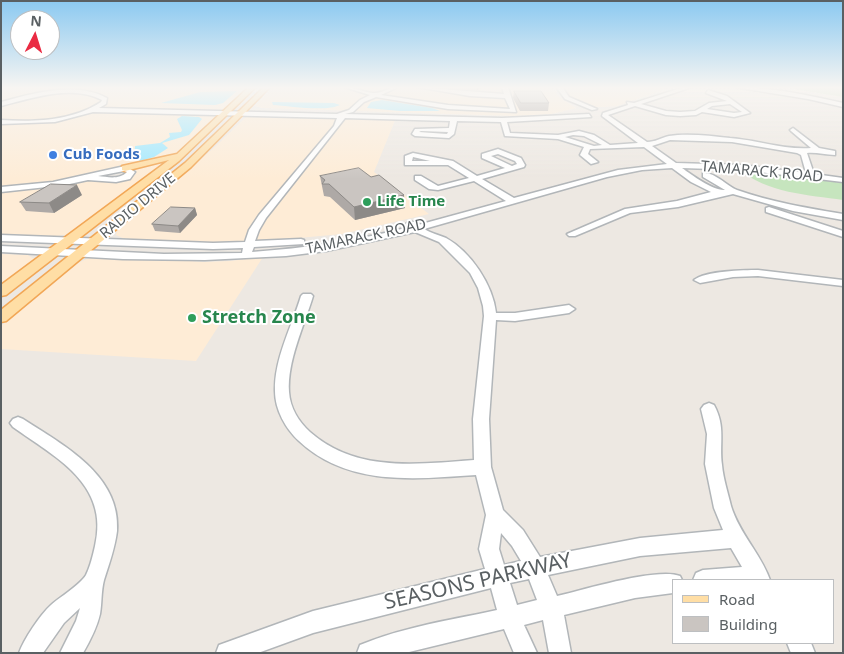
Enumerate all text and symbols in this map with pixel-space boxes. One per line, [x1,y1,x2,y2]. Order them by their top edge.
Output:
north arrow [10,10,60,60]
text: N [30,11,43,31]
place label: Cub Foods [63,146,140,164]
marker: Cub Foods [47,149,59,161]
street label: TAMARACK ROAD [700,158,824,186]
street label: RADIO DRIVE [96,169,180,243]
place label: Life Time [377,193,445,211]
marker: Life Time [361,196,373,208]
street label: TAMARACK ROAD [304,215,428,259]
place label: Stretch Zone [202,307,316,329]
marker: Stretch Zone [186,312,198,324]
street label: SEASONS PARKWAY [382,548,574,616]
legend [672,579,834,644]
text: Road [719,589,755,609]
text: Building [719,614,777,634]

